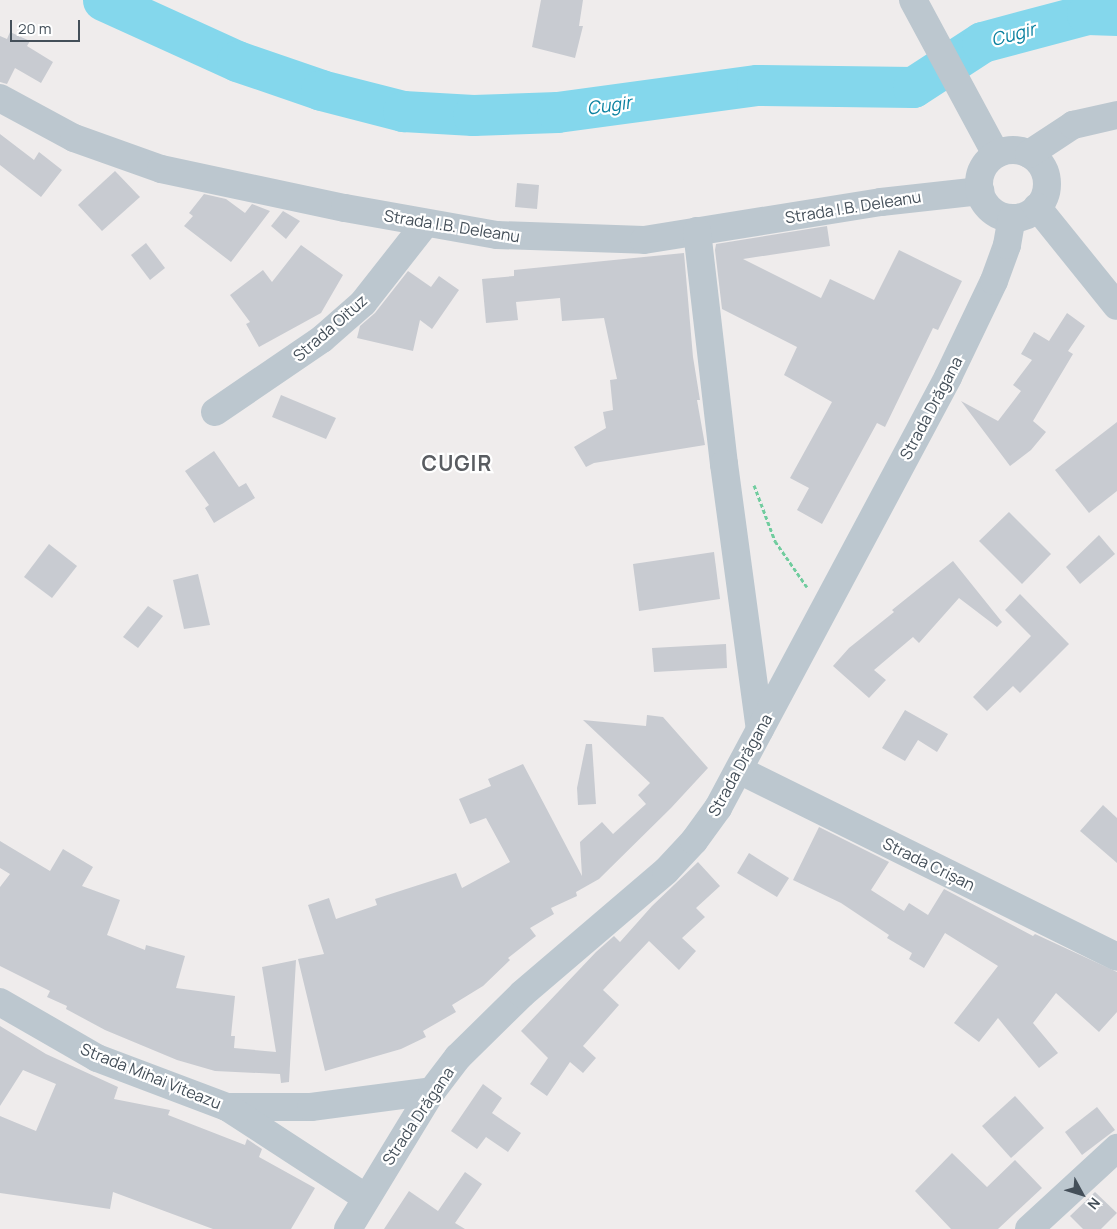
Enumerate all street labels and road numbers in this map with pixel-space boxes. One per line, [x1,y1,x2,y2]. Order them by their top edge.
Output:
street label: Strada I.B. Deleanu [784,187,922,227]
street label: Strada I.B. Deleanu [383,206,521,246]
street label: Strada Oituz [289,291,371,365]
street label: Strada Drăgana [896,353,966,463]
street label: Strada Drăgana [704,710,776,820]
street label: Strada Crișan [880,833,978,895]
street label: Strada Mihai Viteazu [78,1039,224,1113]
street label: Strada Drăgana [378,1063,458,1169]

